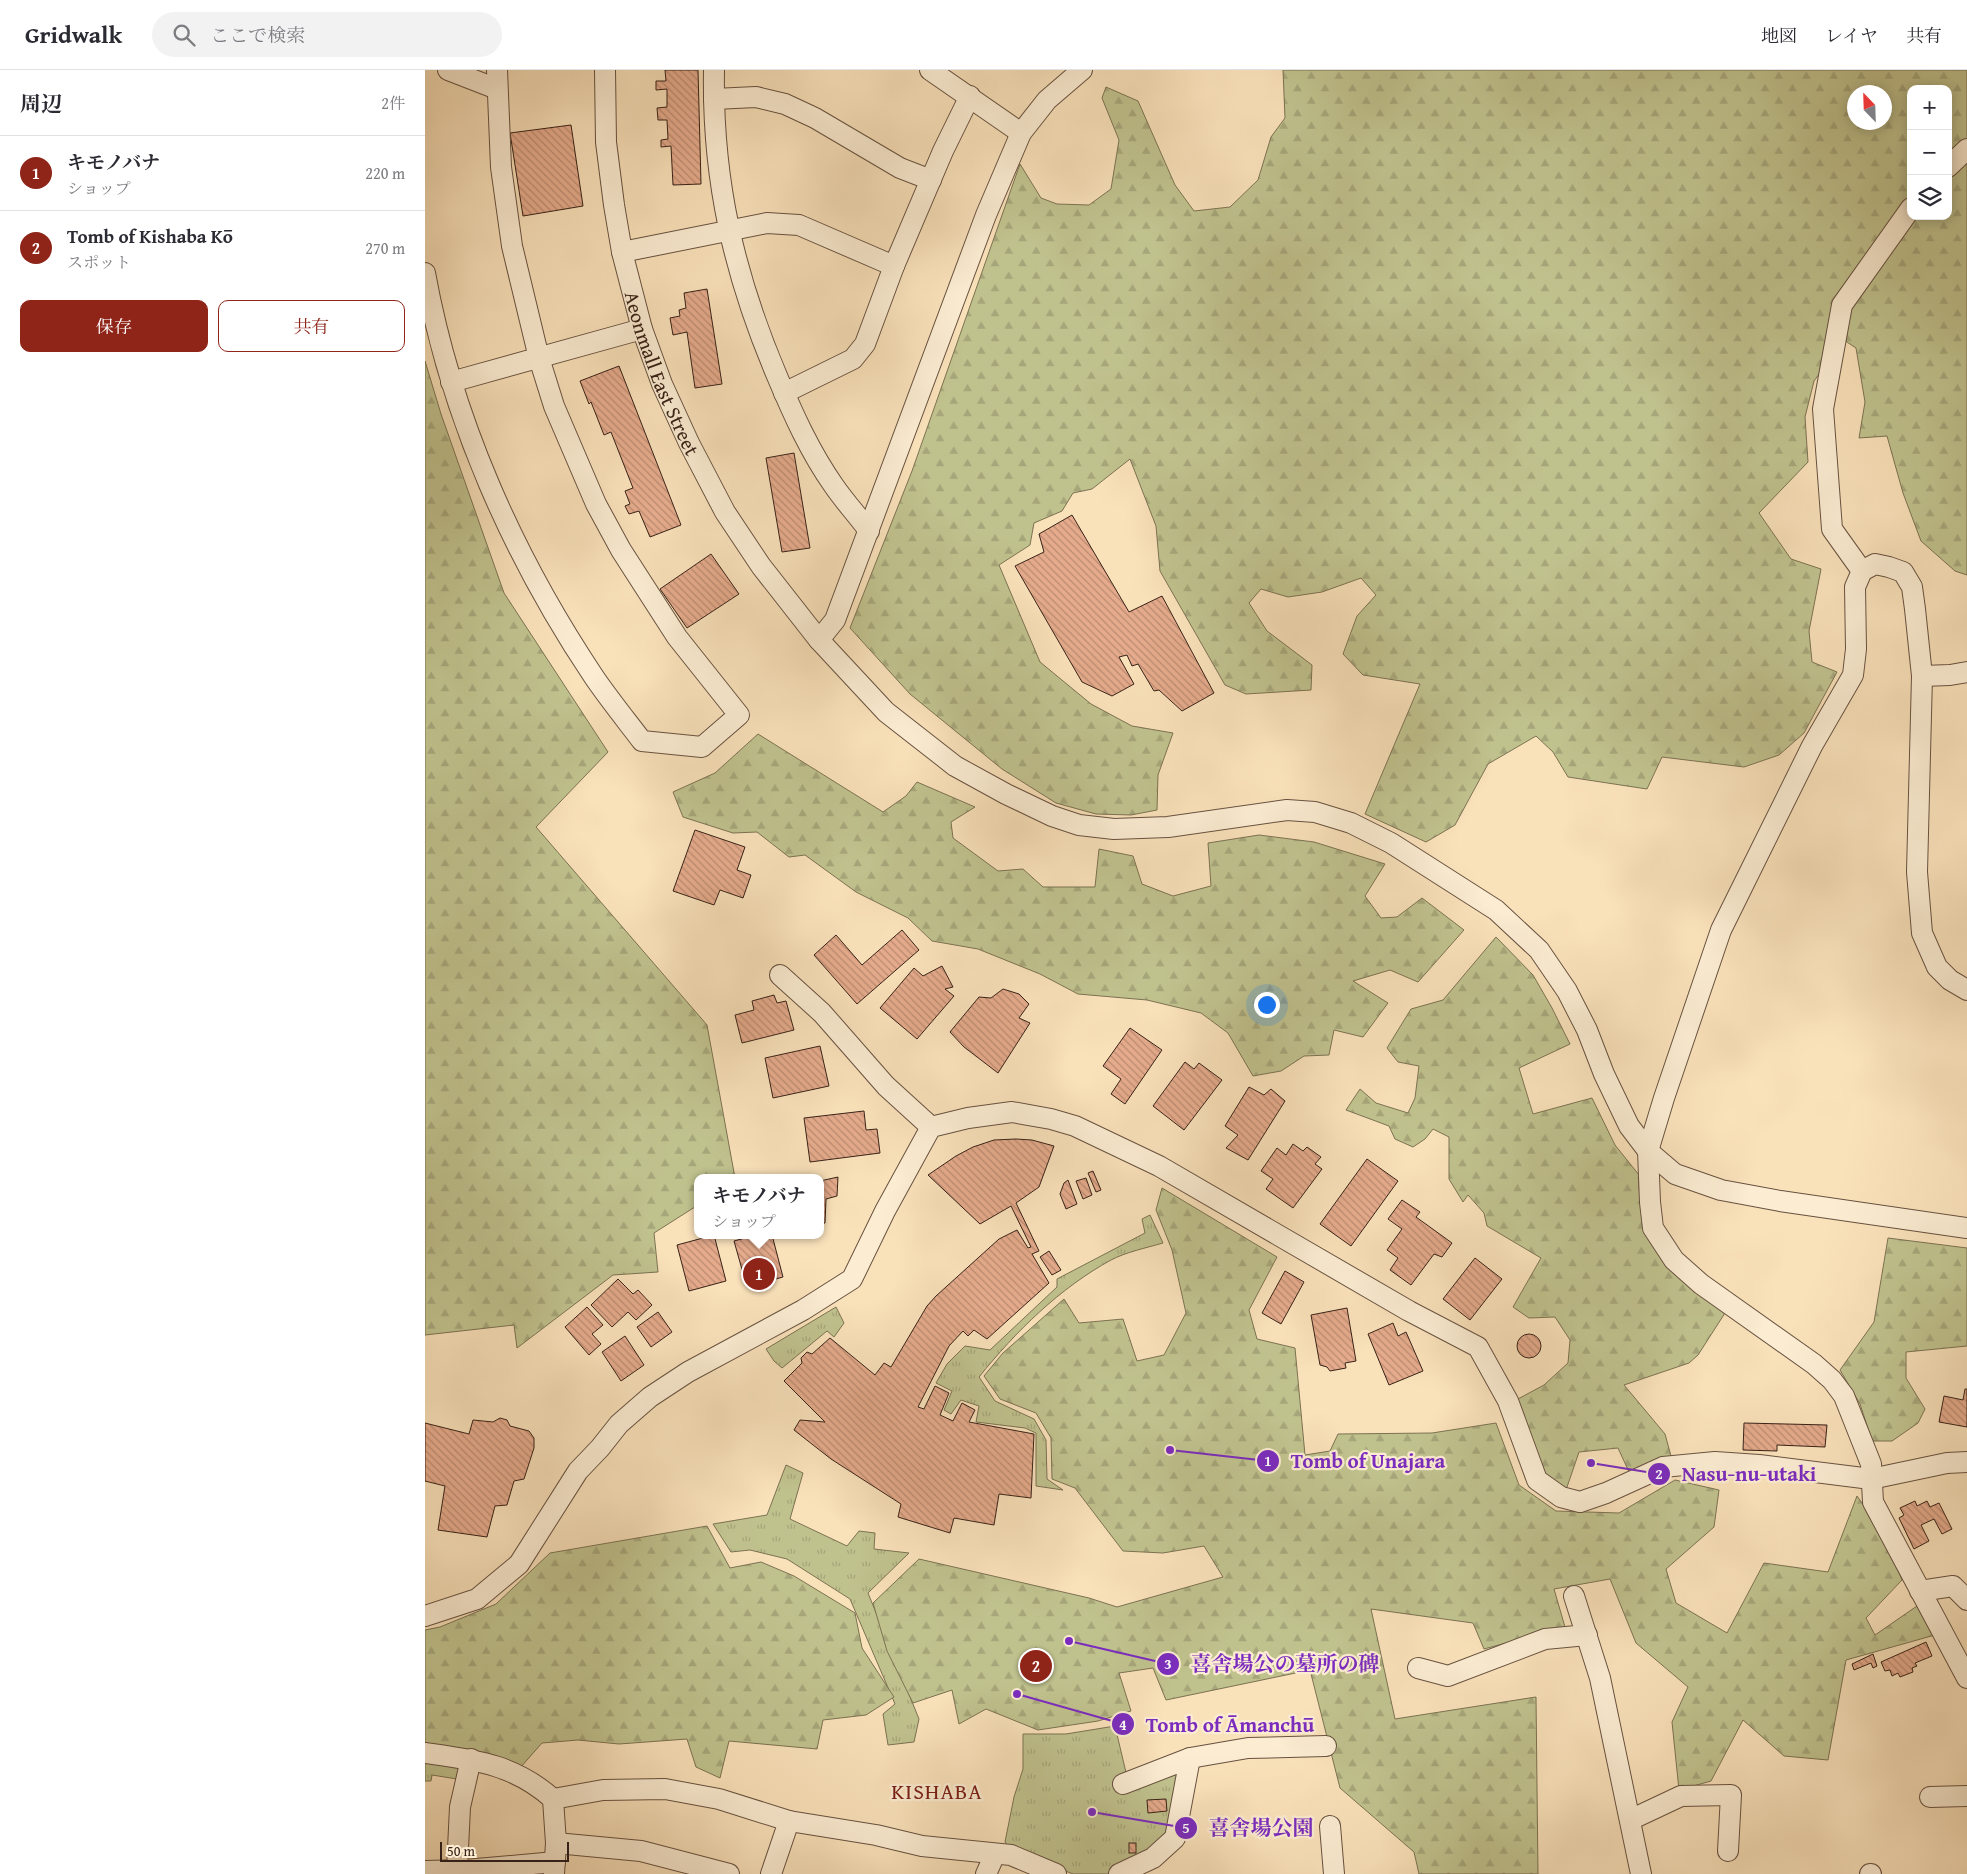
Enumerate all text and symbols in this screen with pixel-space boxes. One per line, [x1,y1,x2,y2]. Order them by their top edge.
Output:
search box [152,12,502,57]
text: Gridwalk [25,17,122,52]
icon: search [170,21,198,49]
text: ここで検索 [210,21,305,49]
text: 地図 [1761,22,1797,49]
text: レイヤ [1825,22,1878,49]
text: 共有 [1906,22,1942,49]
north arrow [1847,85,1892,130]
map controls [1907,85,1952,220]
button: + [1907,85,1952,130]
text: 周辺 [20,88,62,119]
text: 2件 [381,91,405,115]
button: − [1907,130,1952,175]
text: キモノバナ [67,148,160,176]
text: 1 [32,161,40,185]
text: 220 m [365,161,405,185]
button: layers [1907,175,1952,220]
text: ショップ [67,176,131,200]
text: Tomb of Kishaba Kō [67,222,233,250]
text: 2 [32,236,40,260]
text: 270 m [365,236,405,260]
text: スポット [67,250,131,274]
street label: Aeonmall East Street [618,288,707,460]
button: 保存 [20,300,208,352]
button: 共有 [218,300,405,352]
your location [1254,992,1280,1018]
popup [694,1174,824,1239]
text: キモノバナ [712,1181,806,1209]
text: ショップ [712,1209,776,1233]
pin: 1 [743,1255,775,1293]
callout: Tomb of Unajara [1256,1443,1455,1479]
text: Tomb of Unajara [1291,1445,1445,1476]
text: 1 [1264,1450,1272,1471]
callout: Nasu-nu-utaki [1646,1456,1826,1492]
text: Nasu-nu-utaki [1682,1458,1817,1489]
text: 2 [1655,1463,1663,1484]
callout: 喜舎場公の墓所の碑 [1155,1646,1389,1682]
pin: 2 [1020,1647,1052,1685]
text: 喜舎場公の墓所の碑 [1191,1648,1380,1679]
text: 3 [1164,1653,1172,1674]
callout: Tomb of Āmanchū [1111,1706,1324,1742]
text: Tomb of Āmanchū [1146,1709,1314,1740]
text: 4 [1119,1714,1127,1735]
district label: KISHABA [891,1775,983,1807]
callout: 喜舎場公園 [1174,1810,1324,1846]
text: 喜舎場公園 [1209,1812,1314,1843]
text: 5 [1182,1817,1190,1838]
scale bar [440,1839,569,1862]
text: 50 m [447,1841,475,1861]

